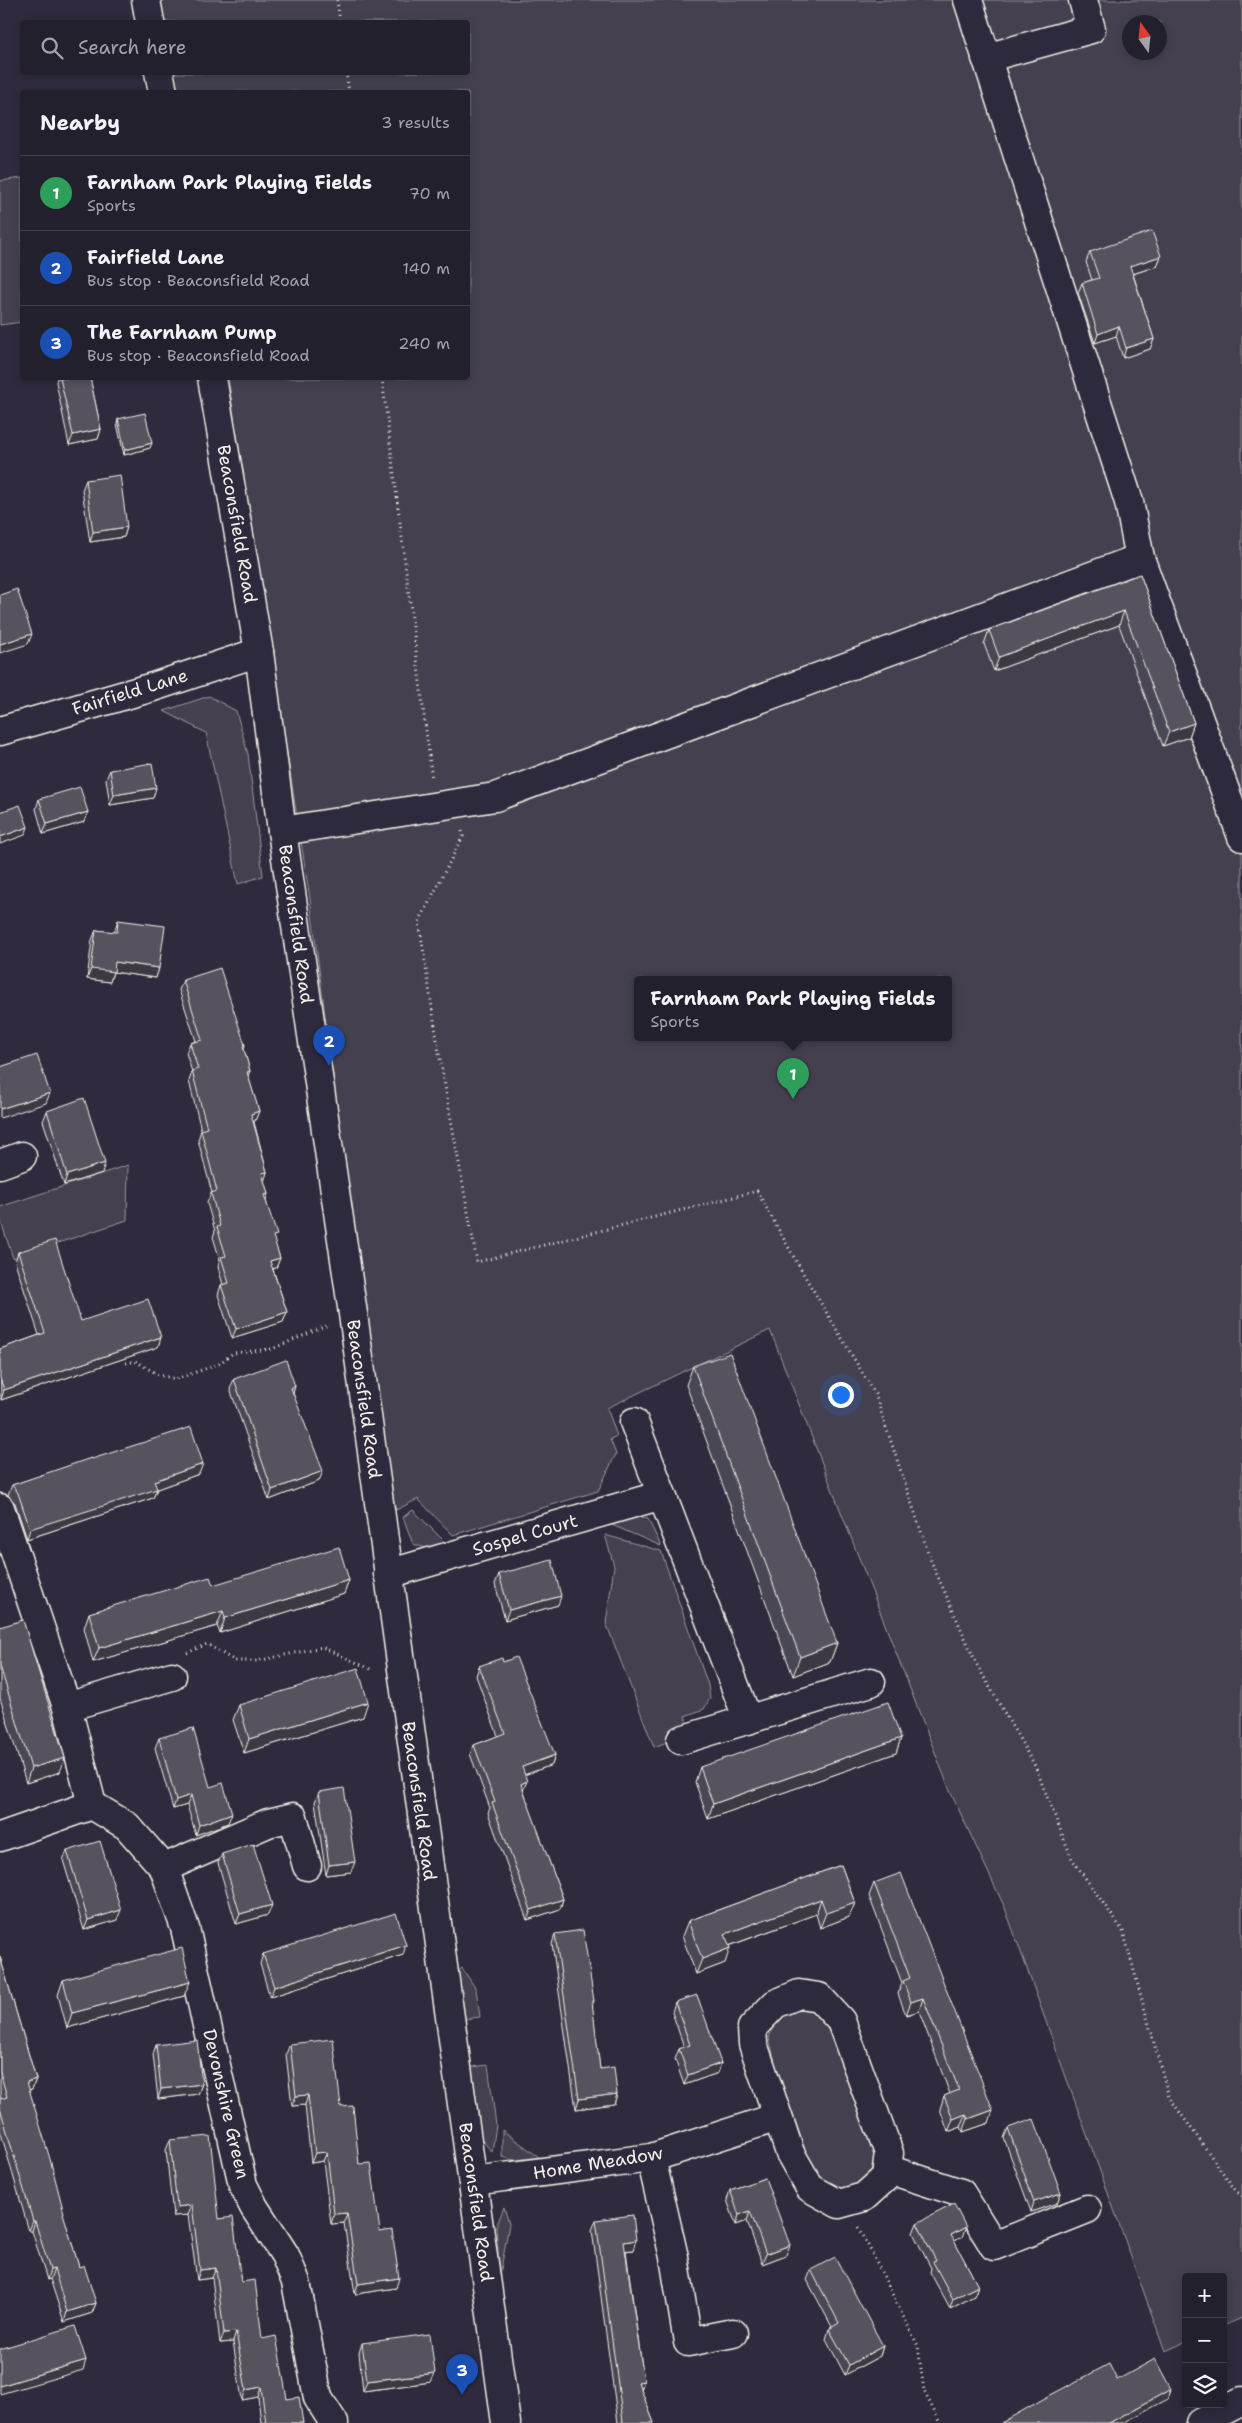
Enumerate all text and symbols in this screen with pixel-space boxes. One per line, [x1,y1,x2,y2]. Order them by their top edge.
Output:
north arrow [1122,15,1167,60]
search box [20,20,470,75]
icon: search [38,34,66,62]
text: Search here [78,35,187,60]
text: Nearby [40,109,120,137]
text: 3 results [381,112,450,133]
text: Farnham Park Playing Fields [87,170,372,195]
text: 1 [52,183,60,204]
text: 70 m [409,183,450,204]
text: Sports [87,195,136,216]
text: Fairfield Lane [87,245,224,270]
text: 2 [50,258,62,279]
text: 140 m [403,258,450,279]
text: Bus stop · Beaconsfield Road [87,270,310,291]
text: The Farnham Pump [87,320,277,345]
text: 3 [50,333,62,354]
text: 240 m [398,333,450,354]
text: Bus stop · Beaconsfield Road [87,345,310,366]
street label: Beaconsfield Road [211,443,263,605]
street label: Fairfield Lane [69,663,191,721]
street label: Beaconsfield Road [273,843,319,1005]
popup [634,976,952,1041]
text: Farnham Park Playing Fields [651,986,935,1011]
text: Sports [651,1011,700,1032]
pin: 2 [313,1025,345,1066]
pin: 1 [777,1058,809,1099]
street label: Beaconsfield Road [341,1318,387,1480]
your location [828,1382,854,1408]
street label: Sospel Court [470,1508,581,1561]
street label: Beaconsfield Road [396,1720,442,1882]
street label: Devonshire Green [197,2027,255,2181]
street label: Beaconsfield Road [453,2121,499,2283]
street label: Home Meadow [531,2141,665,2185]
map controls [1182,2273,1227,2408]
button: + [1182,2273,1227,2318]
button: − [1182,2318,1227,2363]
pin: 3 [446,2354,478,2395]
button: layers [1182,2363,1227,2408]

